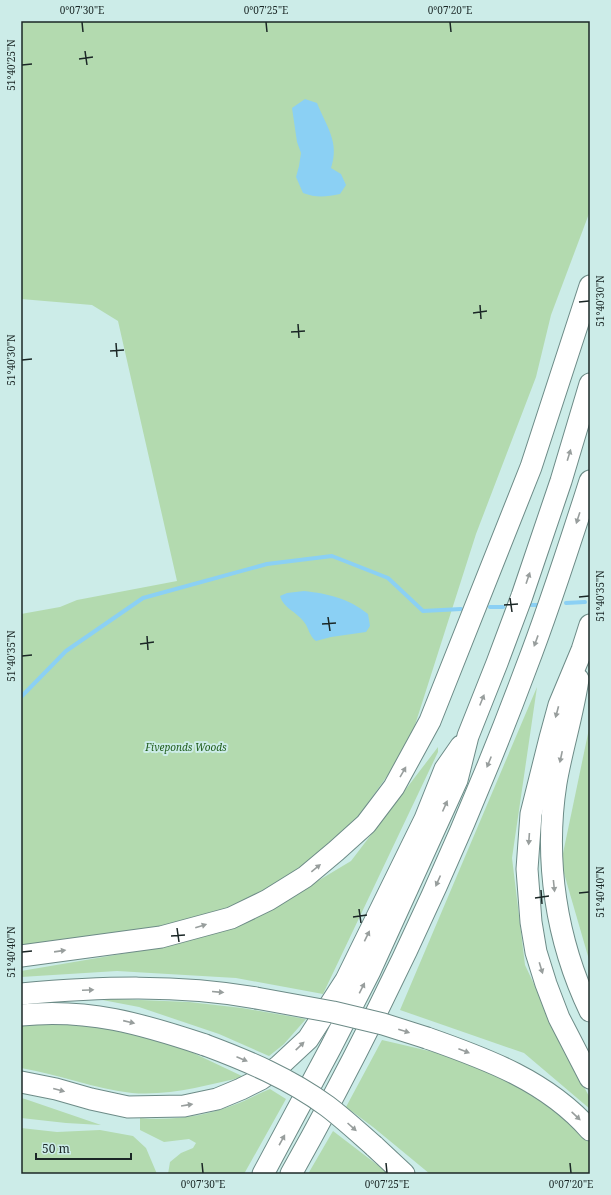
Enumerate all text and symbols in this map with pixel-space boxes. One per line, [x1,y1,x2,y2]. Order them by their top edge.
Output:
text: 0°07'30"E [60,3,104,17]
text: 0°07'25"E [244,3,288,17]
text: 0°07'20"E [428,3,472,17]
text: 51°40'25"N [4,39,18,91]
text: 51°40'30"N [593,275,607,327]
text: 51°40'30"N [4,334,18,386]
one-way arrow [566,448,572,460]
one-way arrow [575,512,581,524]
text: 51°40'35"N [593,570,607,622]
one-way arrow [525,572,531,584]
text: 51°40'35"N [4,630,18,682]
one-way arrow [533,635,539,647]
one-way arrow [480,693,486,705]
one-way arrow [554,707,560,719]
park label: Fiveponds Woods [144,740,227,754]
one-way arrow [558,751,564,763]
one-way arrow [486,757,492,769]
one-way arrow [399,766,406,778]
one-way arrow [442,800,449,812]
one-way arrow [526,833,533,845]
one-way arrow [311,863,322,872]
text: 51°40'40"N [593,866,607,918]
one-way arrow [435,876,441,887]
one-way arrow [551,880,557,892]
one-way arrow [196,923,208,929]
text: 51°40'40"N [4,926,18,978]
one-way arrow [364,930,371,942]
one-way arrow [54,948,66,954]
one-way arrow [538,962,544,974]
one-way arrow [359,982,365,993]
one-way arrow [82,986,94,993]
one-way arrow [212,989,224,996]
one-way arrow [123,1020,135,1026]
one-way arrow [398,1028,410,1034]
one-way arrow [295,1041,305,1051]
one-way arrow [459,1049,471,1055]
one-way arrow [236,1056,247,1062]
one-way arrow [53,1087,65,1093]
one-way arrow [181,1102,193,1108]
one-way arrow [571,1111,581,1120]
one-way arrow [347,1122,357,1131]
one-way arrow [278,1134,285,1146]
scale bar [36,1135,131,1161]
text: 50 m [42,1140,70,1157]
text: 0°07'30"E [181,1177,225,1191]
text: 0°07'25"E [365,1177,409,1191]
text: 0°07'20"E [549,1177,593,1191]

